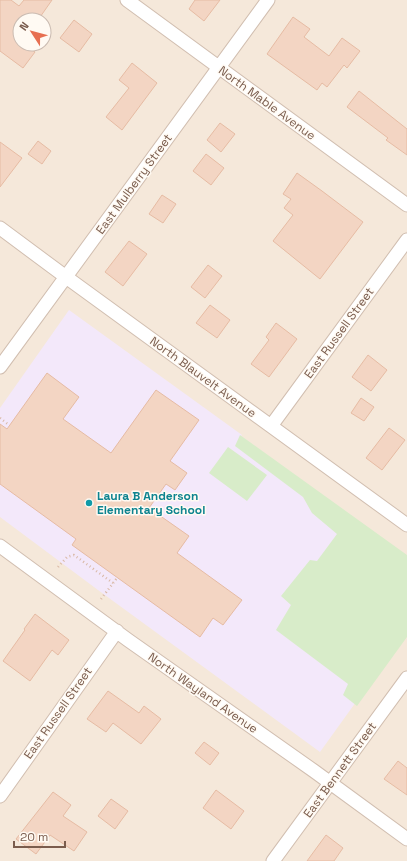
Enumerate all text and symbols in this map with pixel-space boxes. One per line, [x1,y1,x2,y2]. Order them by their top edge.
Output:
north arrow [12,12,52,52]
text: N [16,19,32,33]
street label: North Mable Avenue [215,62,319,144]
street label: East Mulberry Street [92,131,176,237]
street label: East Russell Street [301,284,377,382]
street label: North Blauvelt Avenue [147,333,259,421]
place label: Laura B Anderson Elementary School [97,488,205,518]
marker: Laura B Anderson Elementary School [84,498,94,508]
street label: North Wayland Avenue [145,649,261,737]
street label: East Russell Street [20,664,96,762]
street label: East Bennett Street [300,719,380,821]
scale bar [14,823,65,849]
text: 20 m [20,829,48,845]

